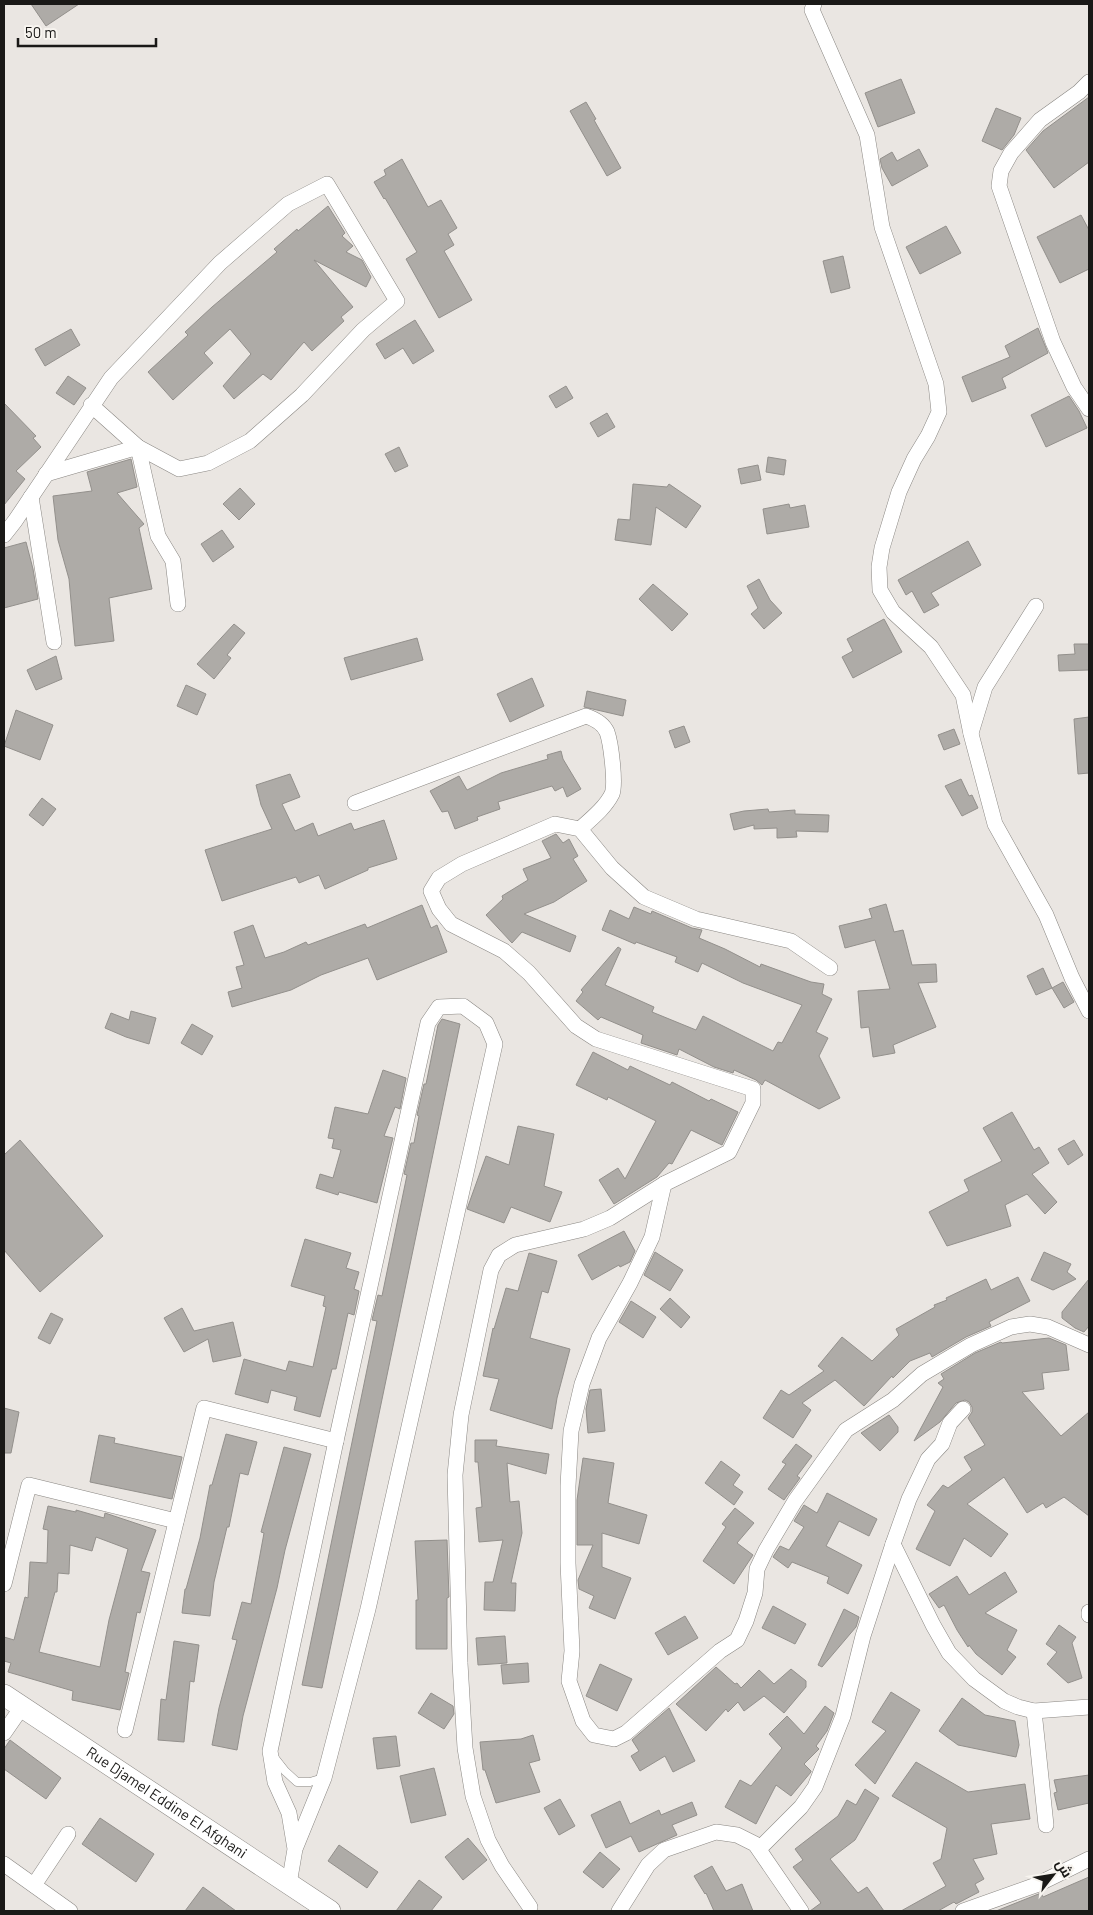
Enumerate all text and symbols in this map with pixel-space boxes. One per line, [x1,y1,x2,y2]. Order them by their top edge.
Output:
scale bar [18,15,155,47]
text: 50 m [25,23,57,41]
street label: Rue Djamel Eddine El Afghani [83,1742,251,1862]
north arrow [1028,1850,1078,1900]
text: ش [1052,1856,1077,1881]

